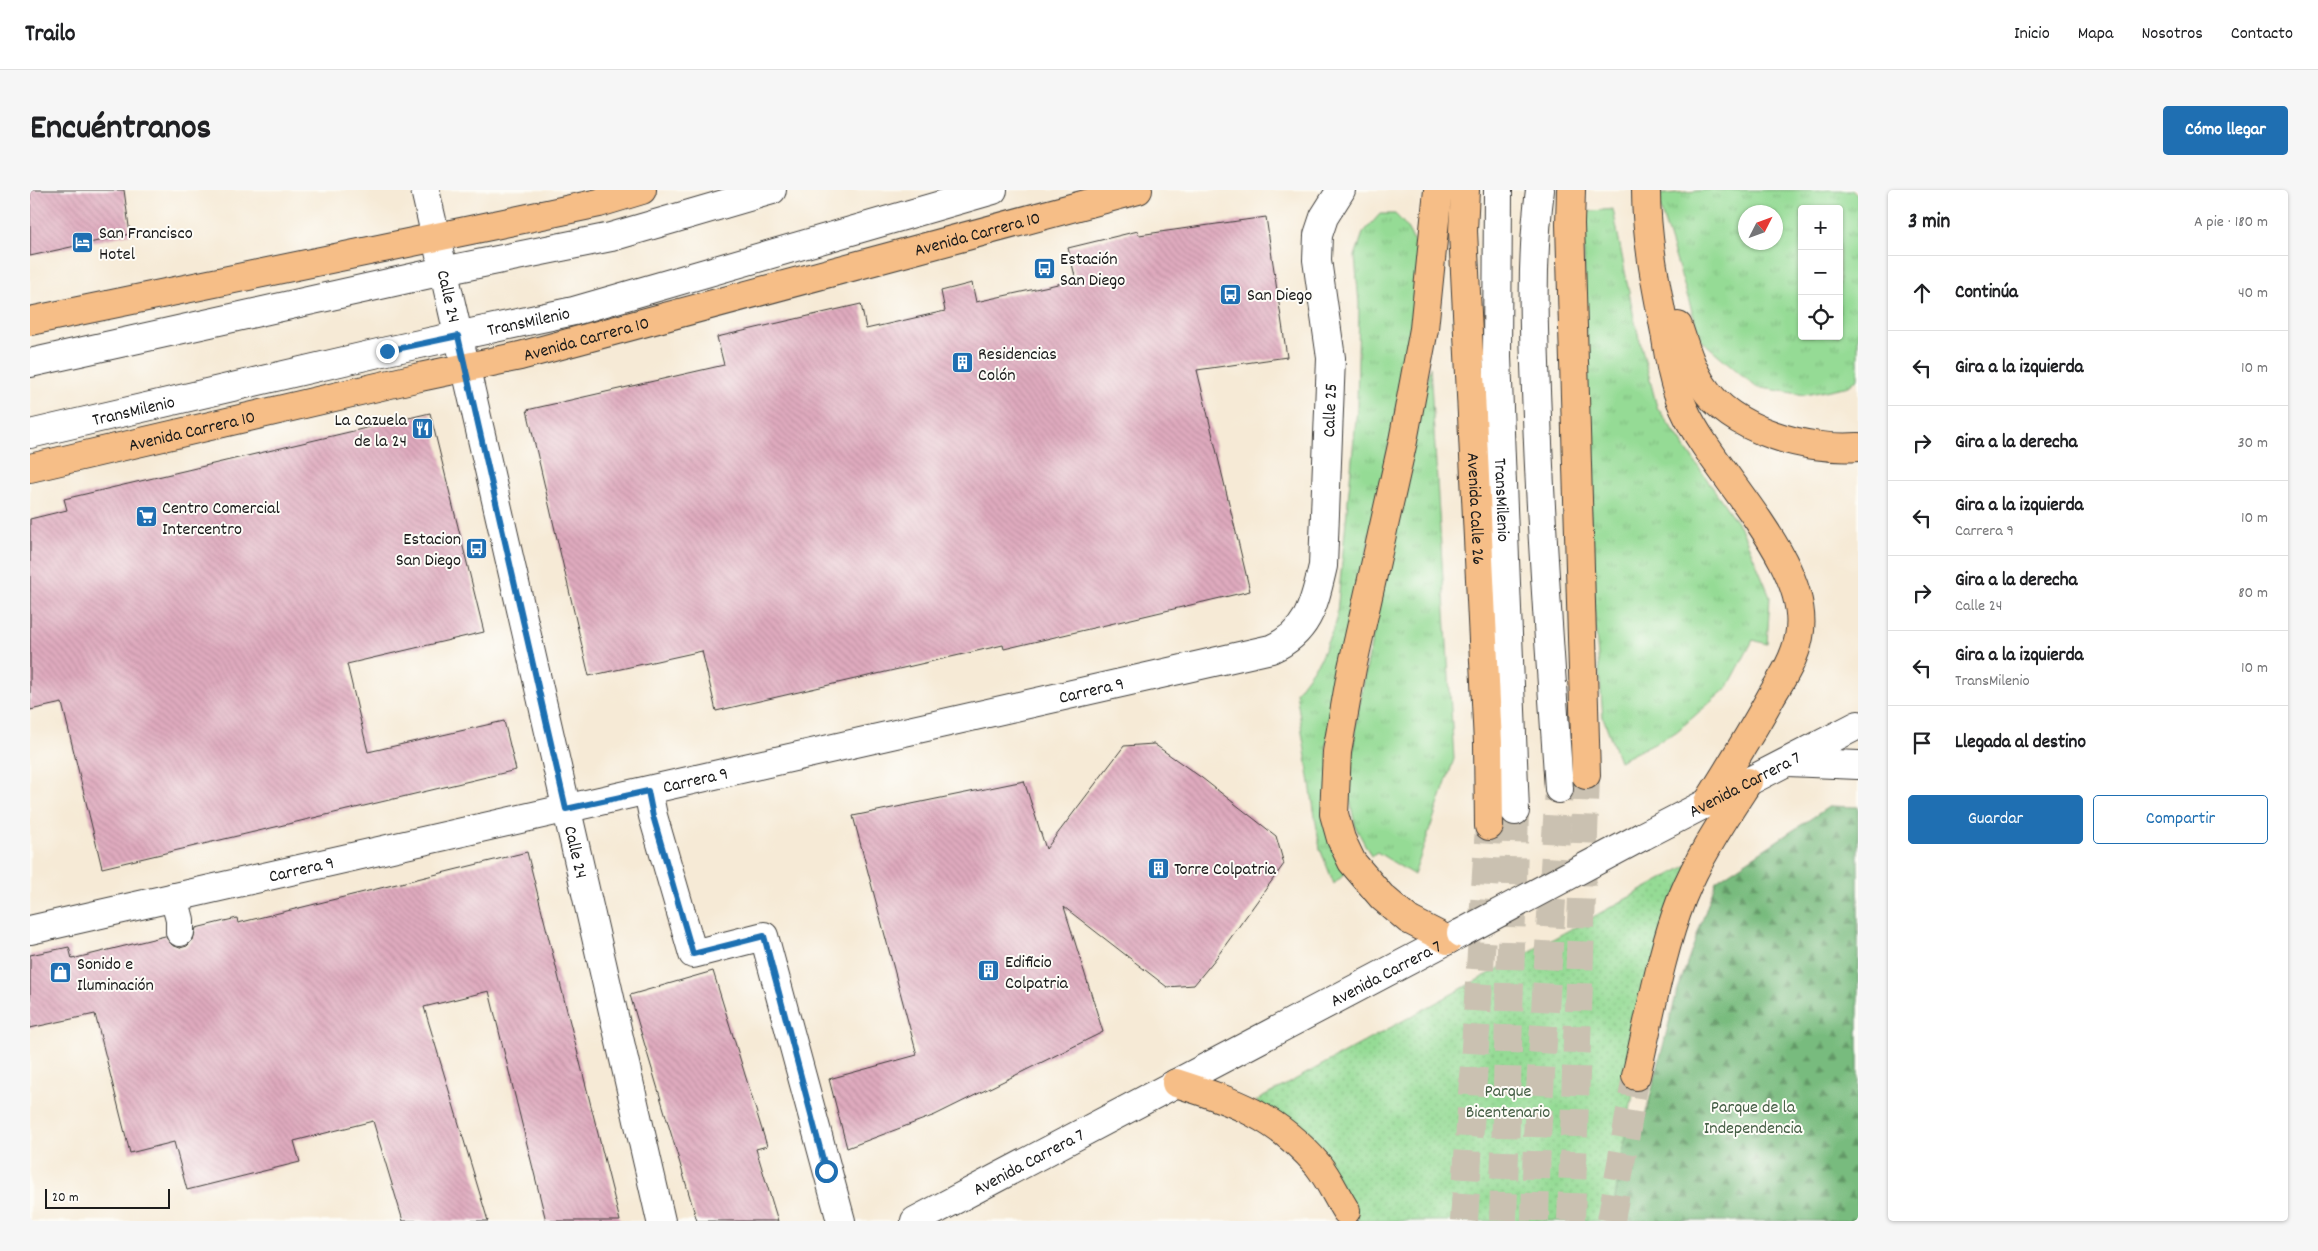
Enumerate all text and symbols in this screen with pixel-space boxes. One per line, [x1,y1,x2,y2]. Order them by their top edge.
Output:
text: Trailo [25,18,76,52]
text: Inicio [2014,22,2050,47]
text: Mapa [2078,22,2113,47]
text: Nosotros [2141,22,2203,47]
text: Contacto [2231,22,2293,47]
text: Encuéntranos [30,105,211,155]
button: Cómo llegar [2163,106,2288,155]
north arrow [1738,205,1783,250]
map controls [1798,205,1843,340]
button: + [1798,205,1843,250]
street label: Avenida Carrera 10 [912,207,1044,265]
text: 3 min [1908,208,1950,238]
text: A pie · 180 m [2194,211,2268,234]
place label: San Francisco Hotel [99,222,193,268]
hotel icon: San Francisco Hotel [71,230,95,254]
place label: Estación San Diego [1060,248,1125,294]
button: − [1798,250,1843,295]
bus stop icon: Estación San Diego [1032,256,1056,280]
street label: Calle 24 [429,268,465,326]
icon: ahead [1908,279,1936,307]
text: Continúa [1955,280,2018,307]
bus stop icon: San Diego [1219,282,1243,306]
text: 40 m [2238,282,2268,305]
place label: San Diego [1247,284,1312,309]
button: locate [1798,295,1843,340]
street label: TransMilenio [485,302,572,344]
street label: Avenida Carrera 10 [521,312,652,370]
route end [376,340,399,363]
place label: Residencias Colón [978,343,1057,389]
building icon: Residencias Colón [950,351,974,375]
icon: left [1908,354,1936,382]
text: Gira a la izquierda [1955,355,2083,382]
text: 10 m [2241,357,2268,380]
street label: Calle 25 [1318,383,1345,438]
street label: TransMilenio [90,391,178,434]
street label: Avenida Carrera 10 [126,406,258,460]
place label: La Cazuela de la 24 [334,409,408,455]
restaurant icon: La Cazuela de la 24 [411,417,435,441]
icon: right [1908,429,1936,457]
text: Gira a la derecha [1955,430,2077,457]
text: 30 m [2238,432,2268,455]
street label: Avenida Calle 26 [1459,452,1489,566]
street label: TransMilenio [1486,458,1514,542]
text: Gira a la izquierda [1955,493,2083,520]
place label: Centro Comercial Intercentro [162,497,280,543]
icon: left [1908,504,1936,532]
supermarket icon: Centro Comercial Intercentro [134,505,158,529]
text: 10 m [2241,507,2268,530]
text: Carrera 9 [1955,520,2014,543]
place label: Estacion San Diego [396,528,461,574]
bus stop icon: Estacion San Diego [465,536,489,560]
text: Gira a la derecha [1955,568,2077,595]
icon: right [1908,579,1936,607]
text: 80 m [2238,582,2268,605]
text: Calle 24 [1955,595,2002,618]
text: Gira a la izquierda [1955,643,2083,670]
icon: left [1908,654,1936,682]
text: 10 m [2241,657,2268,680]
text: TransMilenio [1955,670,2030,693]
street label: Carrera 9 [1057,673,1127,712]
icon: arrive [1908,729,1936,757]
text: Llegada al destino [1955,730,2086,757]
street label: Avenida Carrera 7 [1685,747,1806,825]
street label: Carrera 9 [661,762,731,801]
button: Guardar [1908,795,2083,844]
button: Compartir [2093,795,2268,844]
street label: Calle 24 [556,824,592,881]
street label: Carrera 9 [267,852,337,891]
building icon: Torre Colpatria [1146,856,1170,880]
place label: Torre Colpatria [1174,858,1277,883]
street label: Avenida Carrera 7 [1327,935,1447,1015]
place label: Edificio Colpatria [1005,951,1069,997]
place label: Sonido e Iluminación [77,953,154,999]
building icon: Edificio Colpatria [977,959,1001,983]
shop icon: Sonido e Iluminación [49,961,73,985]
park label: Parque Bicentenario [1466,1080,1550,1126]
park label: Parque de la Independencia [1704,1096,1803,1142]
street label: Avenida Carrera 7 [969,1124,1090,1203]
route start [815,1160,838,1183]
scale bar [45,1186,170,1209]
text: 20 m [52,1188,79,1208]

